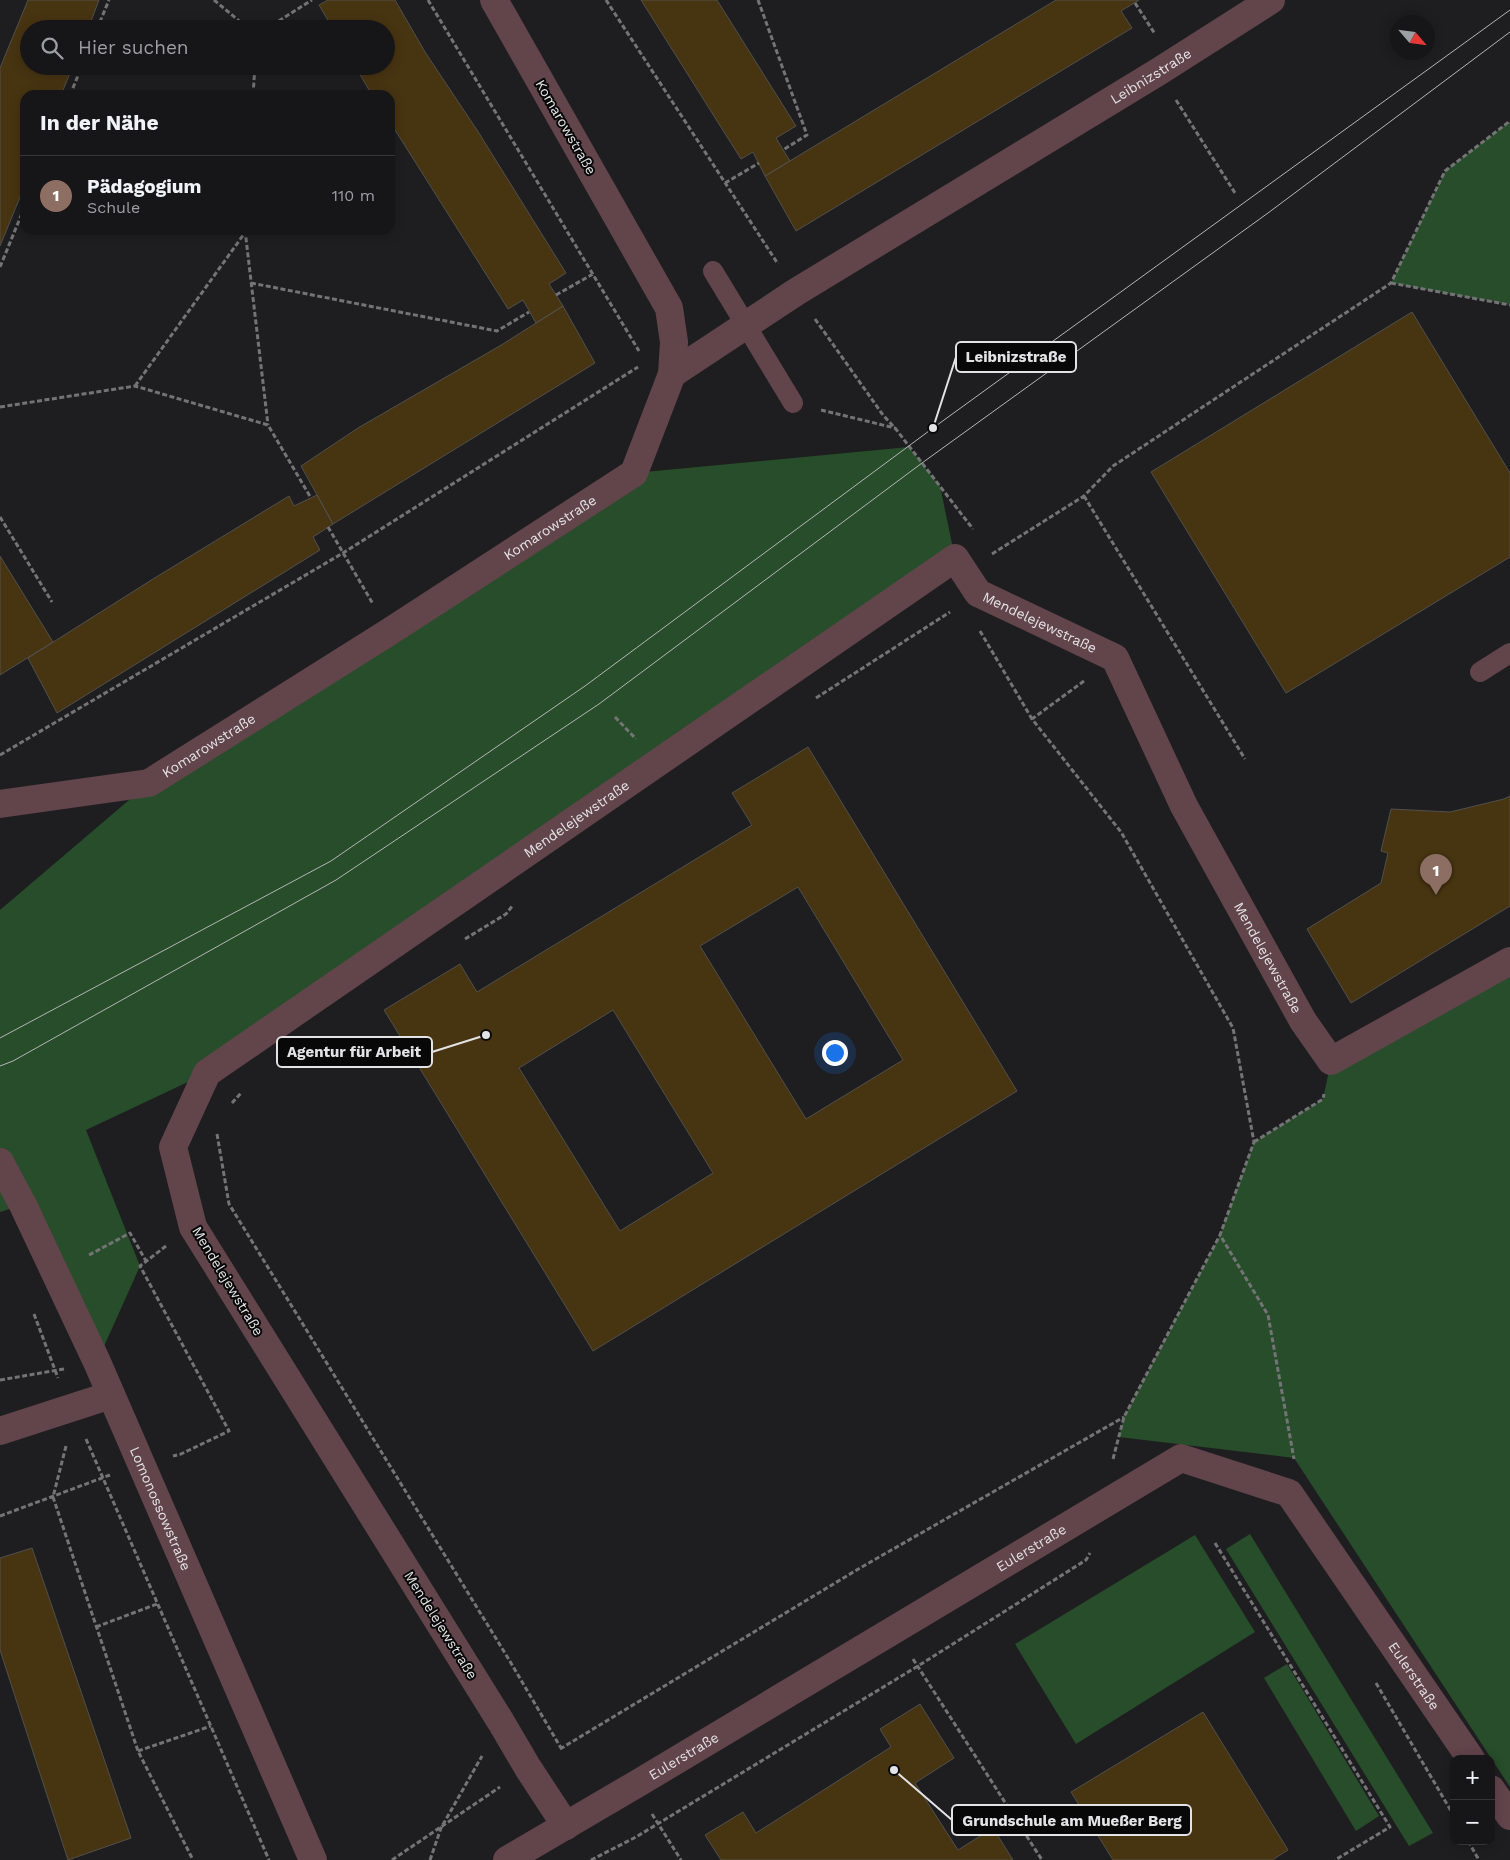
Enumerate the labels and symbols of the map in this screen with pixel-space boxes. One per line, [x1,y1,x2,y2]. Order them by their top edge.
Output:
north arrow [1390,15,1435,60]
street label: Leibnizstraße [1107,45,1194,107]
street label: Komarowstraße [532,77,600,177]
callout: Leibnizstraße [956,342,1076,372]
text: Leibnizstraße [966,348,1067,366]
street label: Komarowstraße [501,492,599,563]
street label: Mendelejewstraße [980,588,1099,656]
street label: Komarowstraße [159,710,258,781]
street label: Mendelejewstraße [521,777,632,861]
pin: 1 [1420,854,1452,895]
street label: Mendelejewstraße [1231,899,1305,1016]
callout: Agentur für Arbeit [277,1037,432,1067]
your location [822,1040,848,1066]
text: Agentur für Arbeit [287,1043,421,1061]
street label: Mendelejewstraße [189,1224,267,1338]
street label: Lomonossowstraße [127,1444,194,1573]
street label: Eulerstraße [993,1521,1069,1575]
street label: Mendelejewstraße [401,1568,481,1682]
street label: Eulerstraße [1385,1639,1443,1713]
street label: Eulerstraße [646,1729,721,1783]
callout: Grundschule am Mueßer Berg [952,1805,1191,1835]
text: Grundschule am Mueßer Berg [962,1812,1182,1830]

